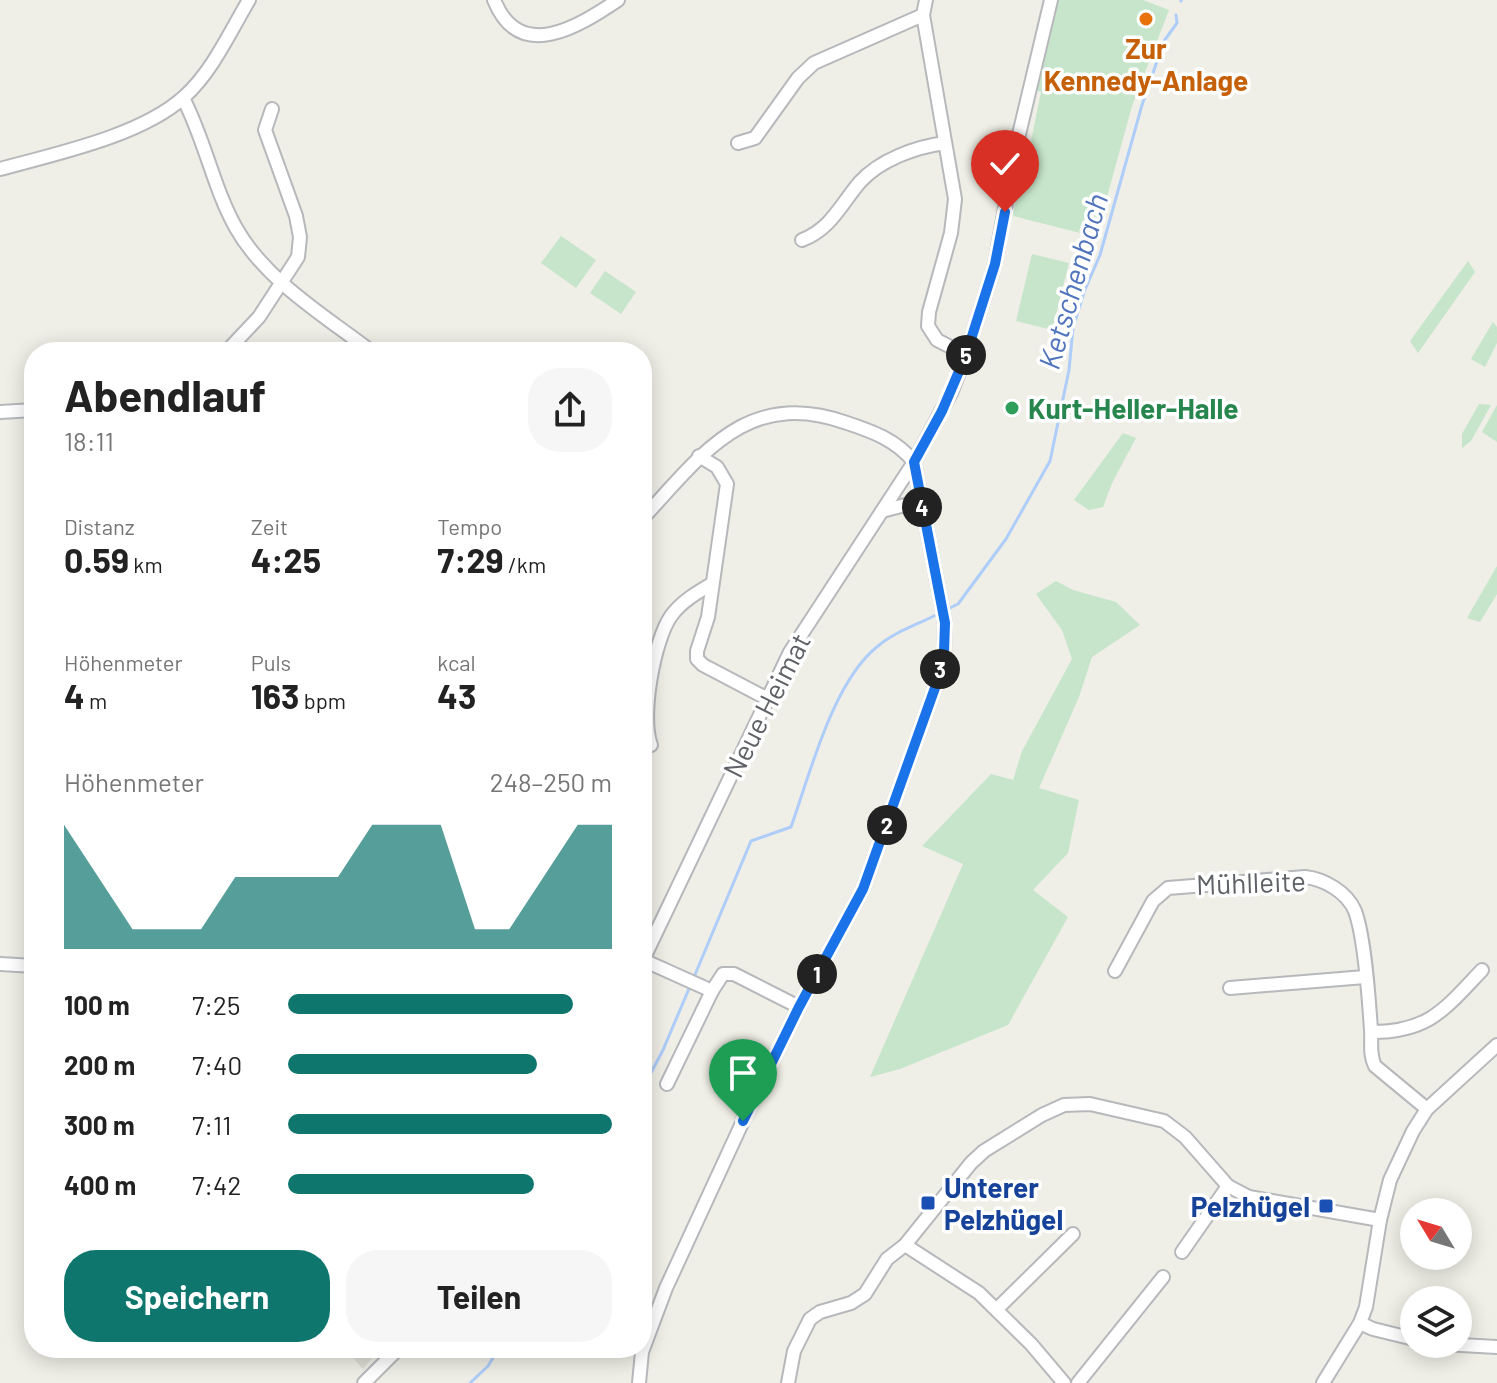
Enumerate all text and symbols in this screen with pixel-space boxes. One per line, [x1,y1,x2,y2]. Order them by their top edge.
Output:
marker: Zur Kennedy-Anlage [1137,10,1155,28]
place label: Zur Kennedy-Anlage [1044,31,1248,97]
pin [971,130,1039,212]
icon: check [983,142,1027,186]
water label: Ketschenbach [1030,189,1114,373]
pin: 5 [946,335,986,375]
text: 5 [960,342,972,368]
text: Abendlauf [64,368,266,421]
button: share [528,368,612,452]
place label: Kurt-Heller-Halle [1028,391,1239,425]
marker: Kurt-Heller-Halle [1003,399,1021,417]
text: 18:11 [64,425,114,456]
pin: 4 [902,487,942,527]
text: 4 [915,494,929,520]
text: Distanz [64,513,135,539]
text: Zeit [251,513,288,539]
text: Tempo [437,513,502,539]
text: 0.59 [64,539,129,580]
text: 4:25 [251,539,321,580]
text: 7:29 [437,539,504,580]
text: km [129,551,163,577]
text: /km [504,551,546,577]
street label: Neue Heimat [715,627,817,783]
text: Höhenmeter [64,649,183,675]
text: Puls [251,649,291,675]
text: kcal [437,649,476,675]
pin: 3 [920,649,960,689]
text: 3 [934,656,946,682]
text: 4 [64,675,85,716]
text: 163 [251,675,299,716]
text: 43 [437,675,476,716]
text: m [85,687,107,713]
text: bpm [299,687,346,713]
text: Höhenmeter [64,766,204,797]
text: 248–250 m [490,766,612,797]
pin: 2 [867,805,907,845]
text: 2 [881,812,893,838]
street label: Mühlleite [1196,863,1306,901]
pin: 1 [797,954,837,994]
text: 1 [813,961,821,987]
text: 100 m [64,989,130,1020]
text: 7:25 [192,989,240,1020]
pin [709,1039,777,1121]
text: 200 m [64,1049,135,1080]
text: 7:40 [192,1049,242,1080]
icon: arrive [721,1051,765,1095]
text: 300 m [64,1109,135,1140]
text: 7:11 [192,1109,231,1140]
text: 400 m [64,1169,136,1200]
text: 7:42 [192,1169,241,1200]
place label: Unterer Pelzhügel [944,1170,1063,1236]
place label: Pelzhügel [1191,1189,1310,1223]
marker: Unterer Pelzhügel [919,1194,937,1212]
marker: Pelzhügel [1317,1197,1335,1215]
north arrow [1400,1198,1472,1270]
map controls [1400,1198,1472,1358]
button: Speichern [64,1250,330,1342]
button: Teilen [346,1250,612,1342]
button: layers [1400,1286,1472,1358]

